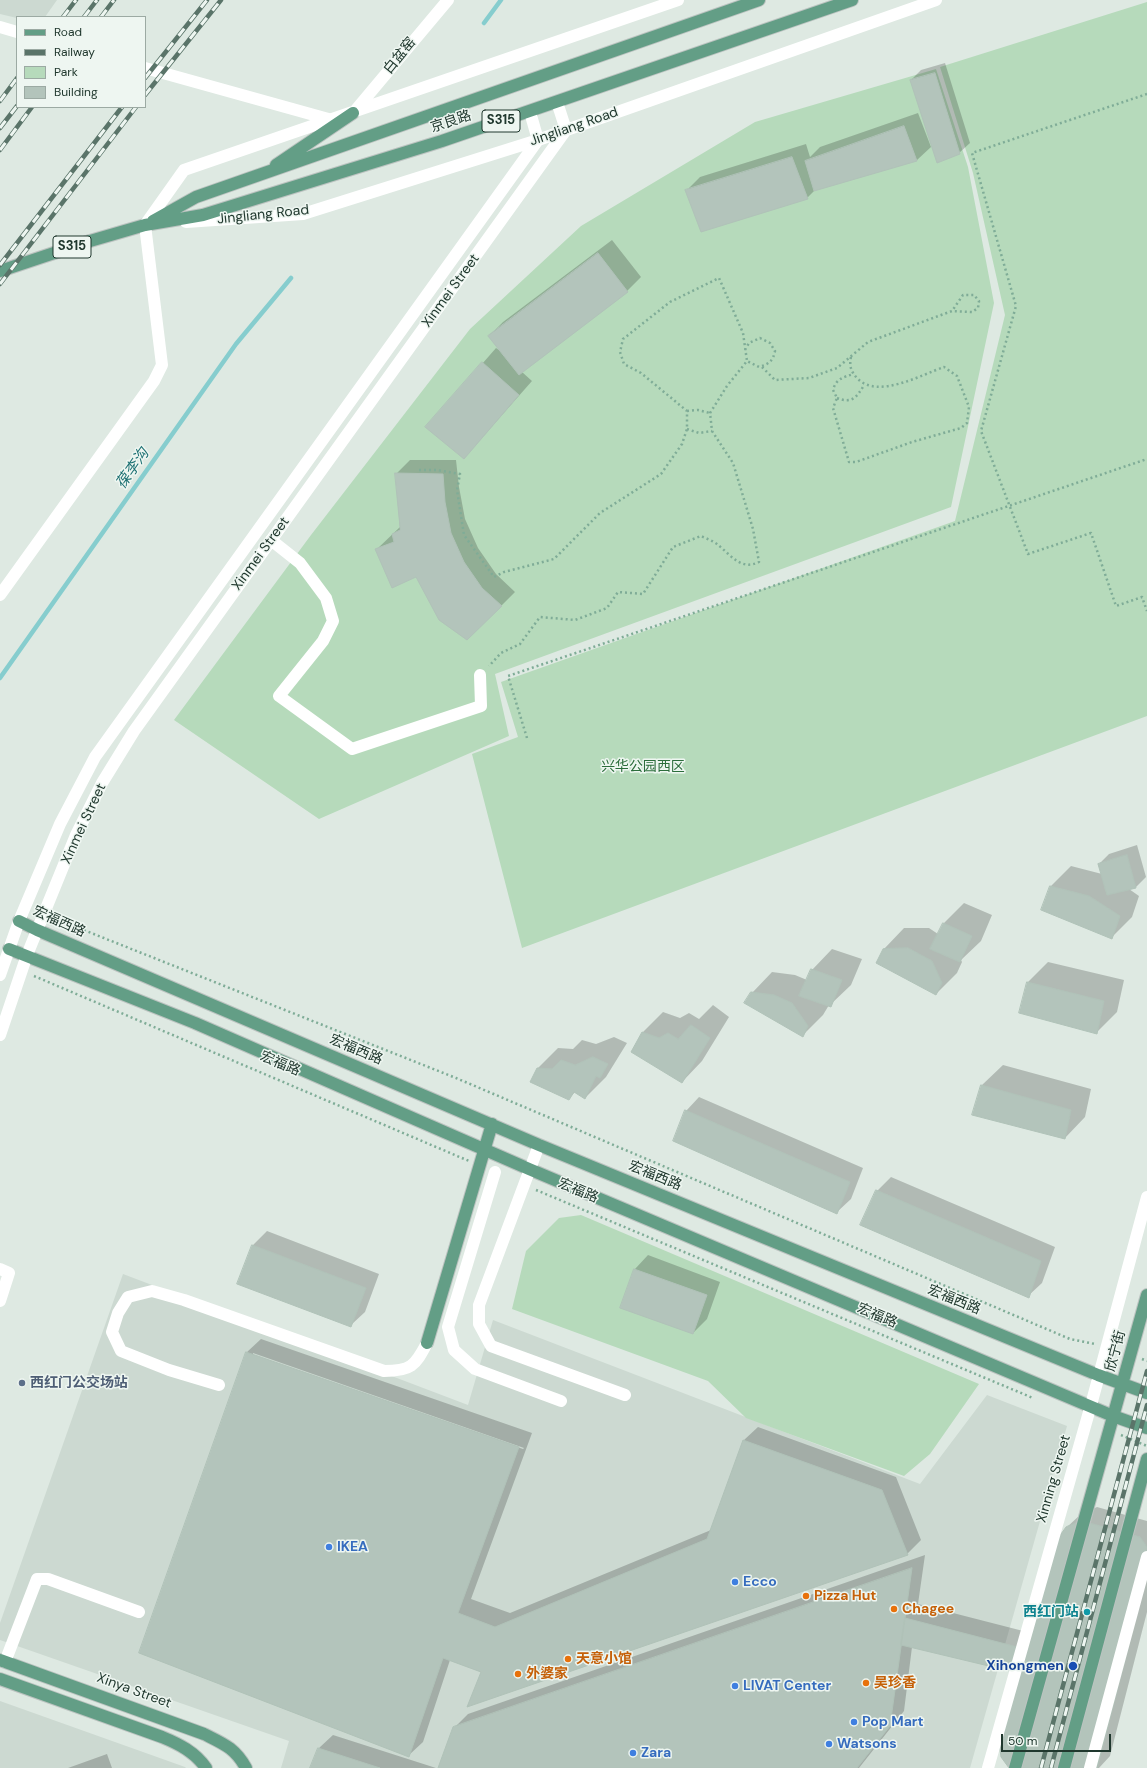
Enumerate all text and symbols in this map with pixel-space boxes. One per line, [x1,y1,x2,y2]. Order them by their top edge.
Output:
legend [16,16,146,108]
text: Road [54,24,82,40]
street label: 白盆窑 [380,34,420,78]
text: Railway [54,44,95,60]
text: Park [54,64,78,80]
text: Building [54,84,98,100]
street label: Jingliang Road [528,104,620,150]
street label: 京良路 [428,108,474,136]
road number: S315 [482,110,520,132]
street label: Jingliang Road [216,202,310,228]
road number: S315 [53,236,91,258]
street label: Xinmei Street [419,251,483,331]
water label: 葆李沟 [113,445,153,493]
street label: Xinmei Street [229,514,293,594]
park label: 兴华公园西区 [601,759,685,775]
street label: Xinmei Street [58,781,110,867]
street label: 宏福西路 [30,903,88,941]
street label: 宏福西路 [327,1031,385,1069]
street label: 宏福路 [257,1048,303,1080]
street label: 宏福西路 [626,1158,684,1194]
street label: 宏福路 [555,1175,601,1207]
street label: 宏福西路 [925,1282,983,1318]
street label: 宏福路 [854,1300,900,1332]
street label: 欣宁街 [1102,1329,1130,1373]
place label: 西红门公交场站 [30,1375,128,1391]
marker: 西红门公交场站 [17,1378,27,1388]
street label: Xinning Street [1033,1433,1075,1525]
place label: IKEA [337,1539,368,1555]
marker: IKEA [324,1542,334,1552]
place label: Ecco [743,1574,777,1590]
marker: Ecco [730,1577,740,1587]
place label: Pizza Hut [814,1588,876,1604]
marker: Pizza Hut [801,1591,811,1601]
place label: Chagee [902,1601,954,1617]
marker: Chagee [889,1604,899,1614]
place label: 西红门站 [1023,1604,1079,1620]
marker: 西红门站 [1082,1607,1092,1617]
place label: 天意小馆 [576,1651,632,1667]
marker: 天意小馆 [563,1654,573,1664]
place label: Xihongmen [986,1658,1064,1674]
marker: Xihongmen [1067,1660,1079,1672]
place label: 外婆家 [526,1666,568,1682]
marker: 外婆家 [513,1669,523,1679]
street label: Xinya Street [94,1670,174,1712]
place label: 吴珍香 [874,1675,916,1691]
place label: LIVAT Center [743,1678,831,1694]
marker: 吴珍香 [861,1678,871,1688]
marker: LIVAT Center [730,1681,740,1691]
place label: Pop Mart [862,1714,924,1730]
marker: Pop Mart [849,1717,859,1727]
scale bar [1003,1726,1113,1752]
text: 50 m [1008,1733,1037,1749]
place label: Watsons [837,1736,897,1752]
marker: Watsons [824,1739,834,1749]
place label: Zara [641,1745,671,1761]
marker: Zara [628,1748,638,1758]

